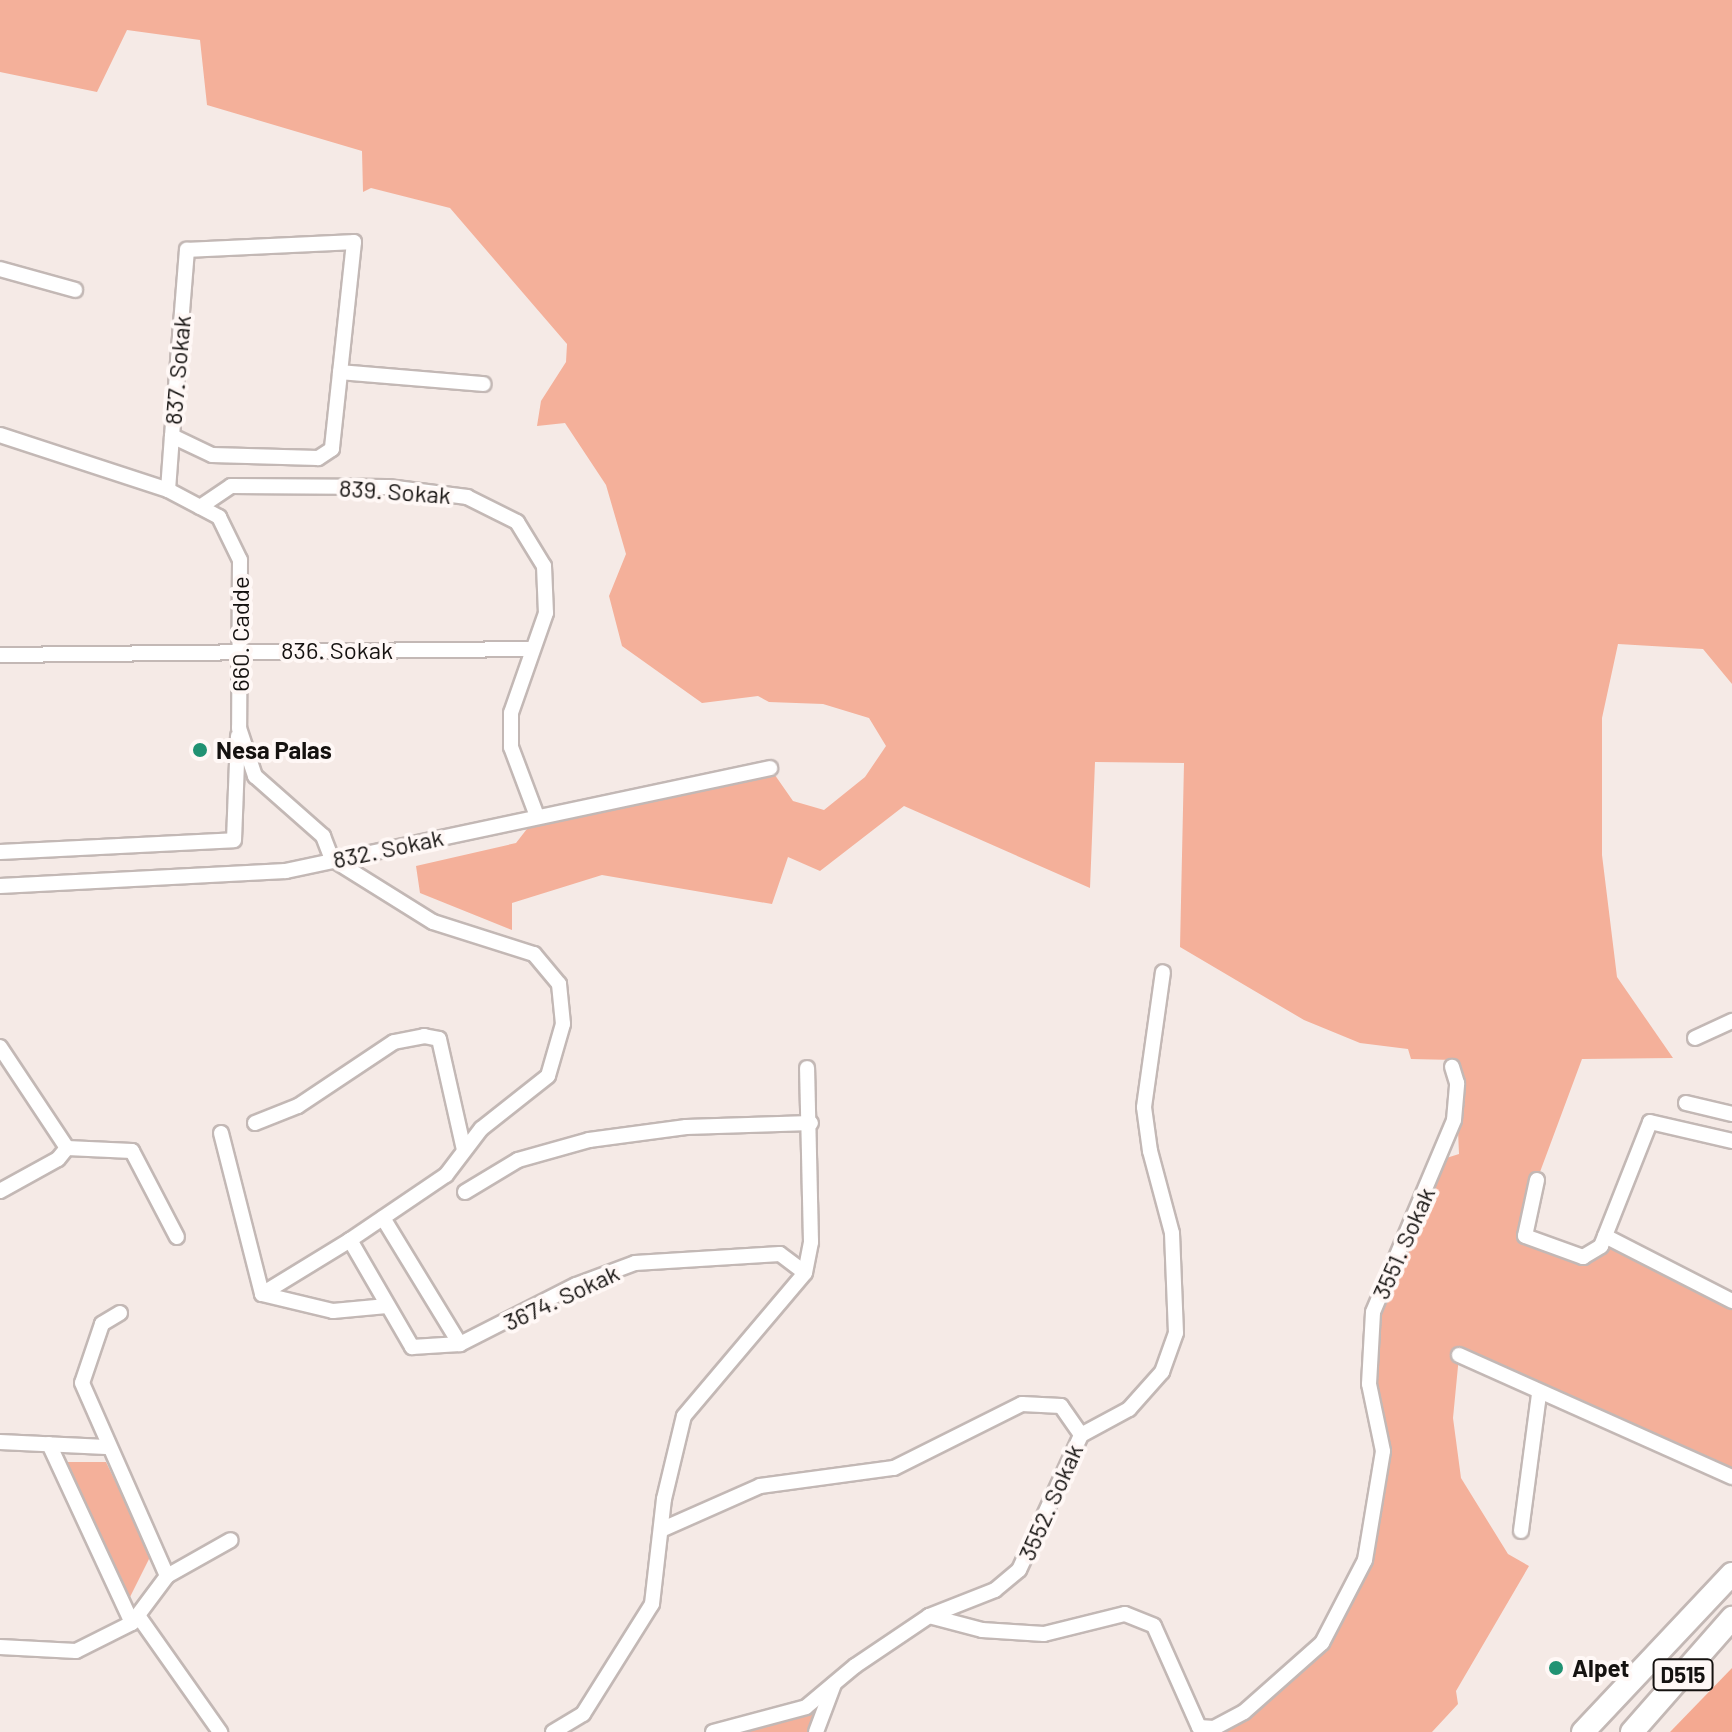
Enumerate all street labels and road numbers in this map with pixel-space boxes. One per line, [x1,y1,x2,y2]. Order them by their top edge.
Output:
street label: 837. Sokak [158,314,196,426]
street label: 839. Sokak [338,473,452,509]
street label: 660. Cadde [226,576,254,692]
street label: 836. Sokak [281,636,393,664]
street label: 832. Sokak [330,822,446,874]
street label: 3551. Sokak [1366,1183,1440,1303]
street label: 3674. Sokak [499,1258,623,1336]
street label: 3552. Sokak [1012,1439,1088,1565]
road number: D515 [1651,1657,1715,1693]

